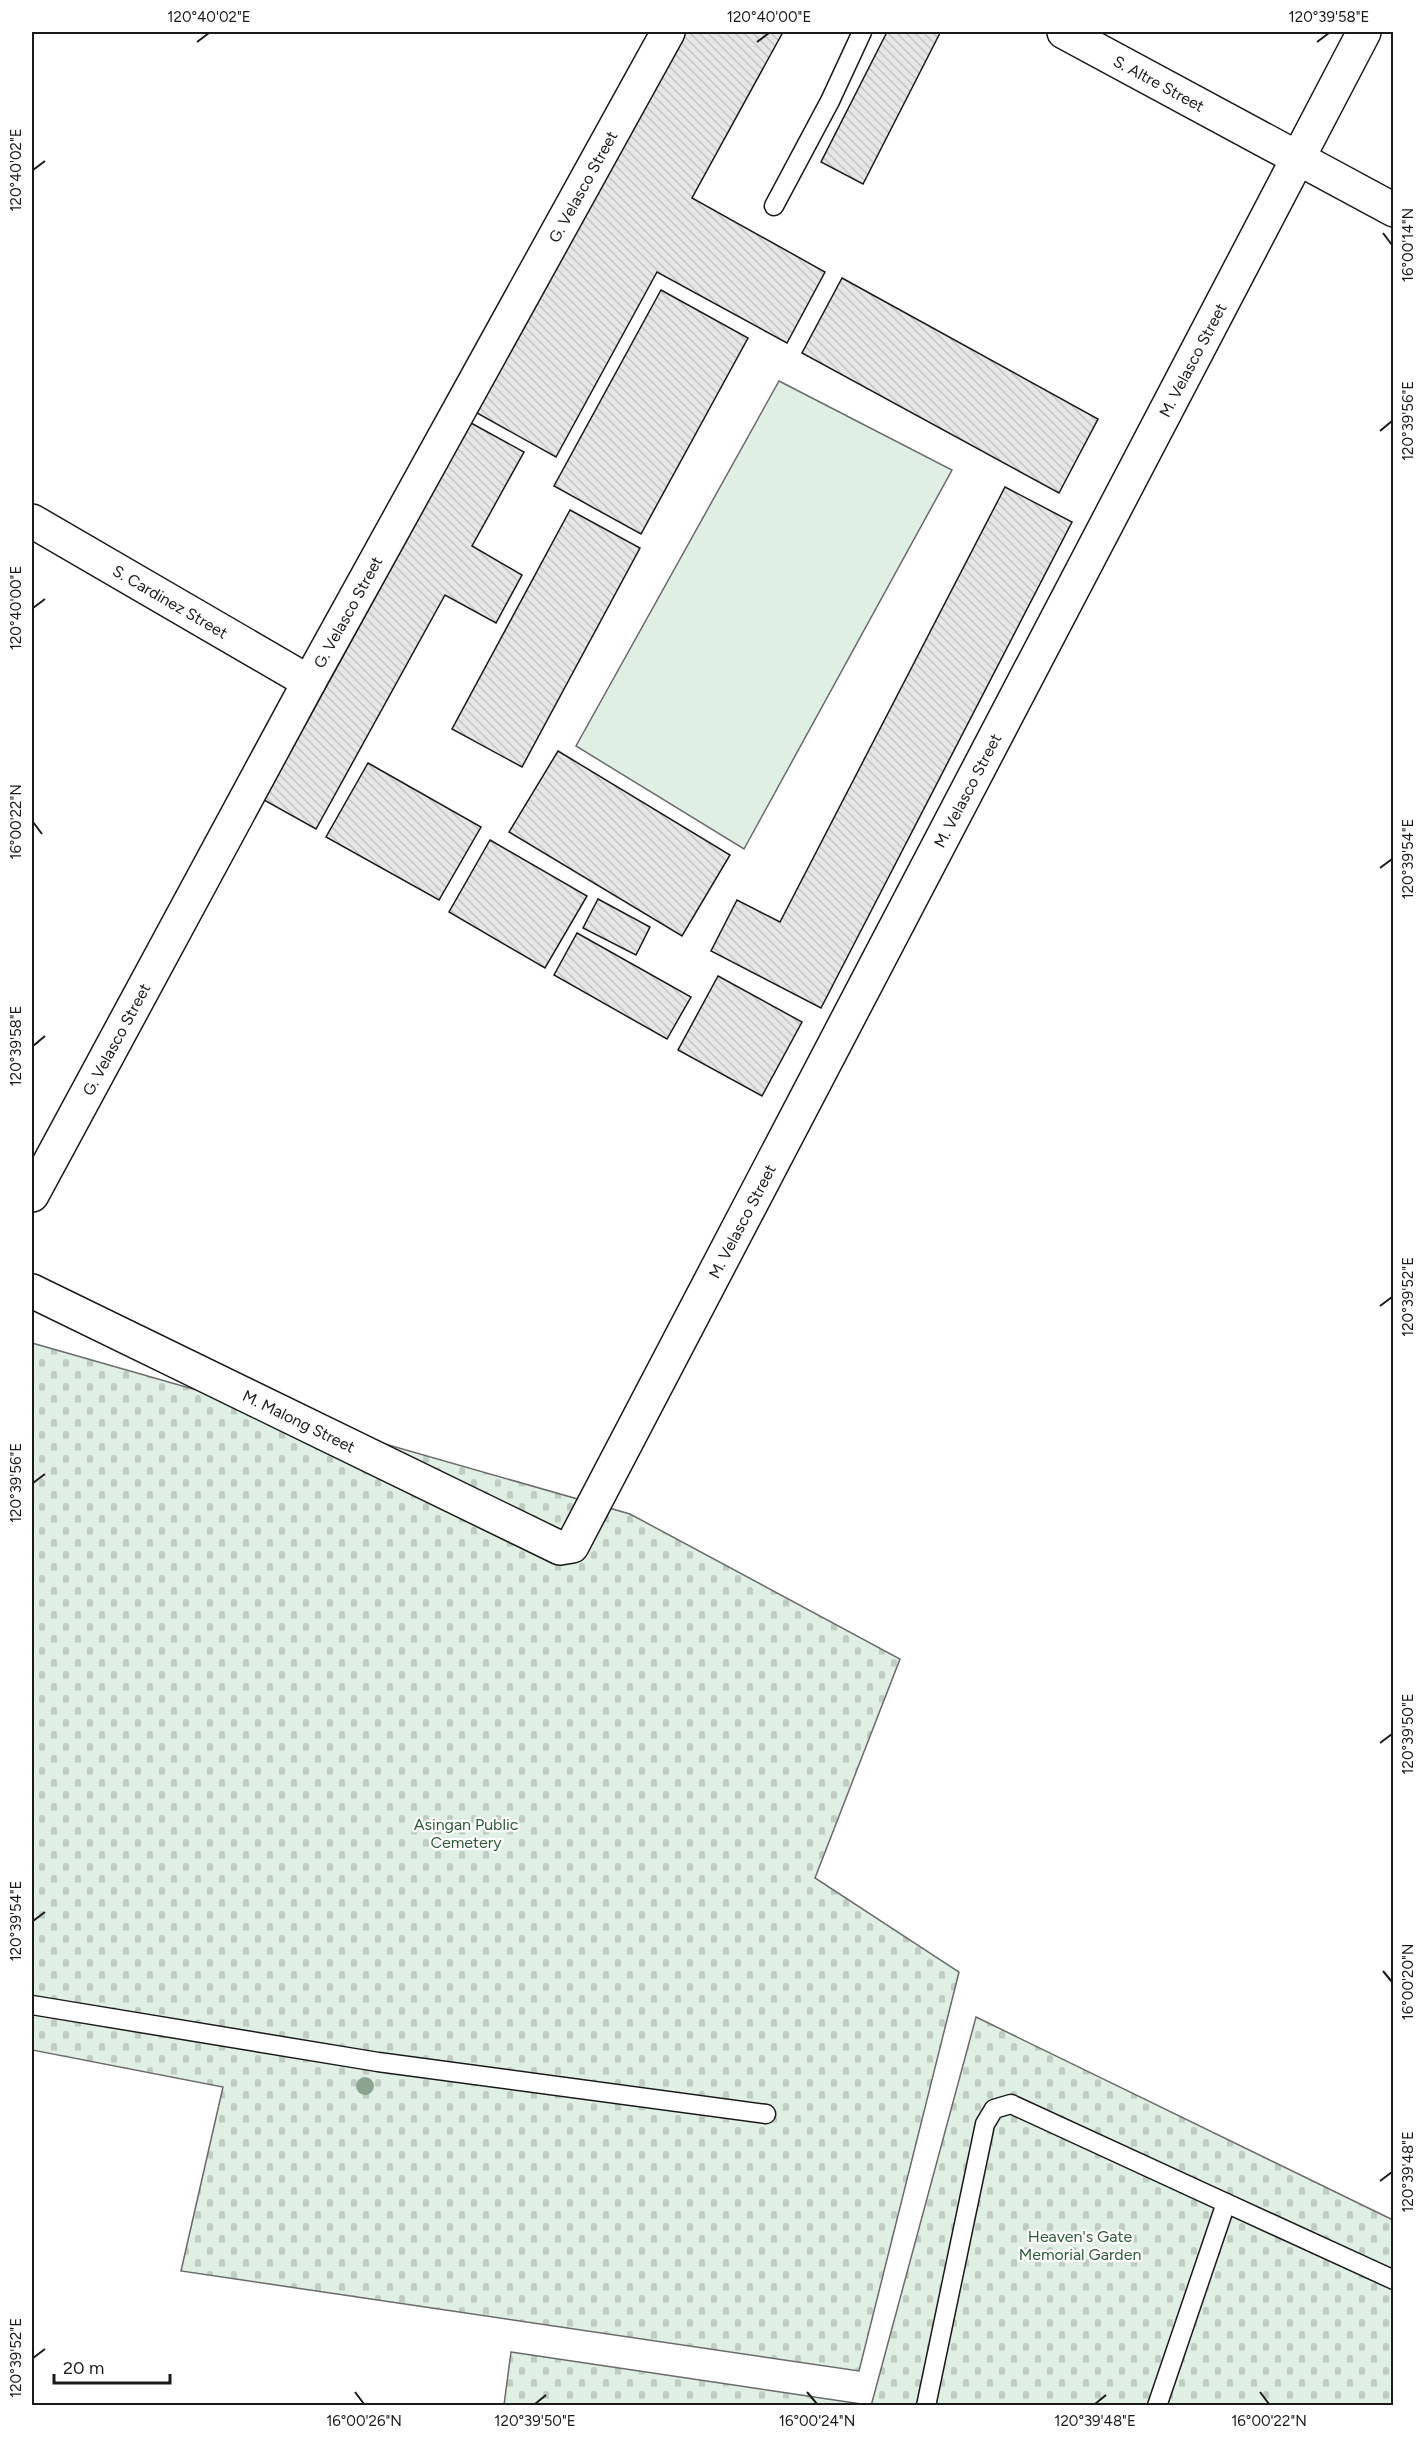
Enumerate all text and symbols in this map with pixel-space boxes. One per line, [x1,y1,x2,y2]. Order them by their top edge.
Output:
text: 120°40'02"E [167,8,251,26]
text: 120°40'00"E [727,8,811,26]
text: 120°39'58"E [1289,8,1369,26]
street label: S. Altre Street [1110,51,1208,116]
text: 120°40'02"E [7,128,25,212]
street label: G. Velasco Street [545,128,622,246]
text: 16°00'14"N [1399,208,1417,282]
street label: M. Velasco Street [1155,300,1231,420]
text: 120°39'56"E [1399,381,1417,461]
street label: G. Velasco Street [310,553,387,671]
street label: S. Cardinez Street [109,561,231,643]
text: 120°40'00"E [7,566,25,650]
street label: M. Velasco Street [930,731,1005,851]
text: 16°00'22"N [7,784,25,860]
text: 120°39'54"E [1399,818,1417,900]
street label: G. Velasco Street [79,980,154,1099]
text: 120°39'58"E [7,1006,25,1086]
street label: M. Velasco Street [705,1161,780,1282]
text: 120°39'52"E [1399,1257,1417,1337]
street label: M. Malong Street [240,1386,358,1457]
text: 120°39'56"E [7,1443,25,1523]
text: 120°39'50"E [1399,1693,1417,1775]
park label: Asingan Public Cemetery [414,1815,519,1852]
text: 120°39'54"E [7,1880,25,1962]
text: 16°00'20"N [1399,1944,1417,2020]
text: 120°39'48"E [1399,2131,1417,2213]
park label: Heaven's Gate Memorial Garden [1019,2227,1141,2264]
text: 120°39'52"E [7,2318,25,2398]
scale bar [54,2347,170,2385]
text: 20 m [63,2357,104,2379]
text: 16°00'26"N [326,2412,402,2430]
text: 120°39'50"E [494,2412,576,2430]
text: 16°00'24"N [779,2412,855,2430]
text: 120°39'48"E [1054,2412,1136,2430]
text: 16°00'22"N [1231,2412,1307,2430]

